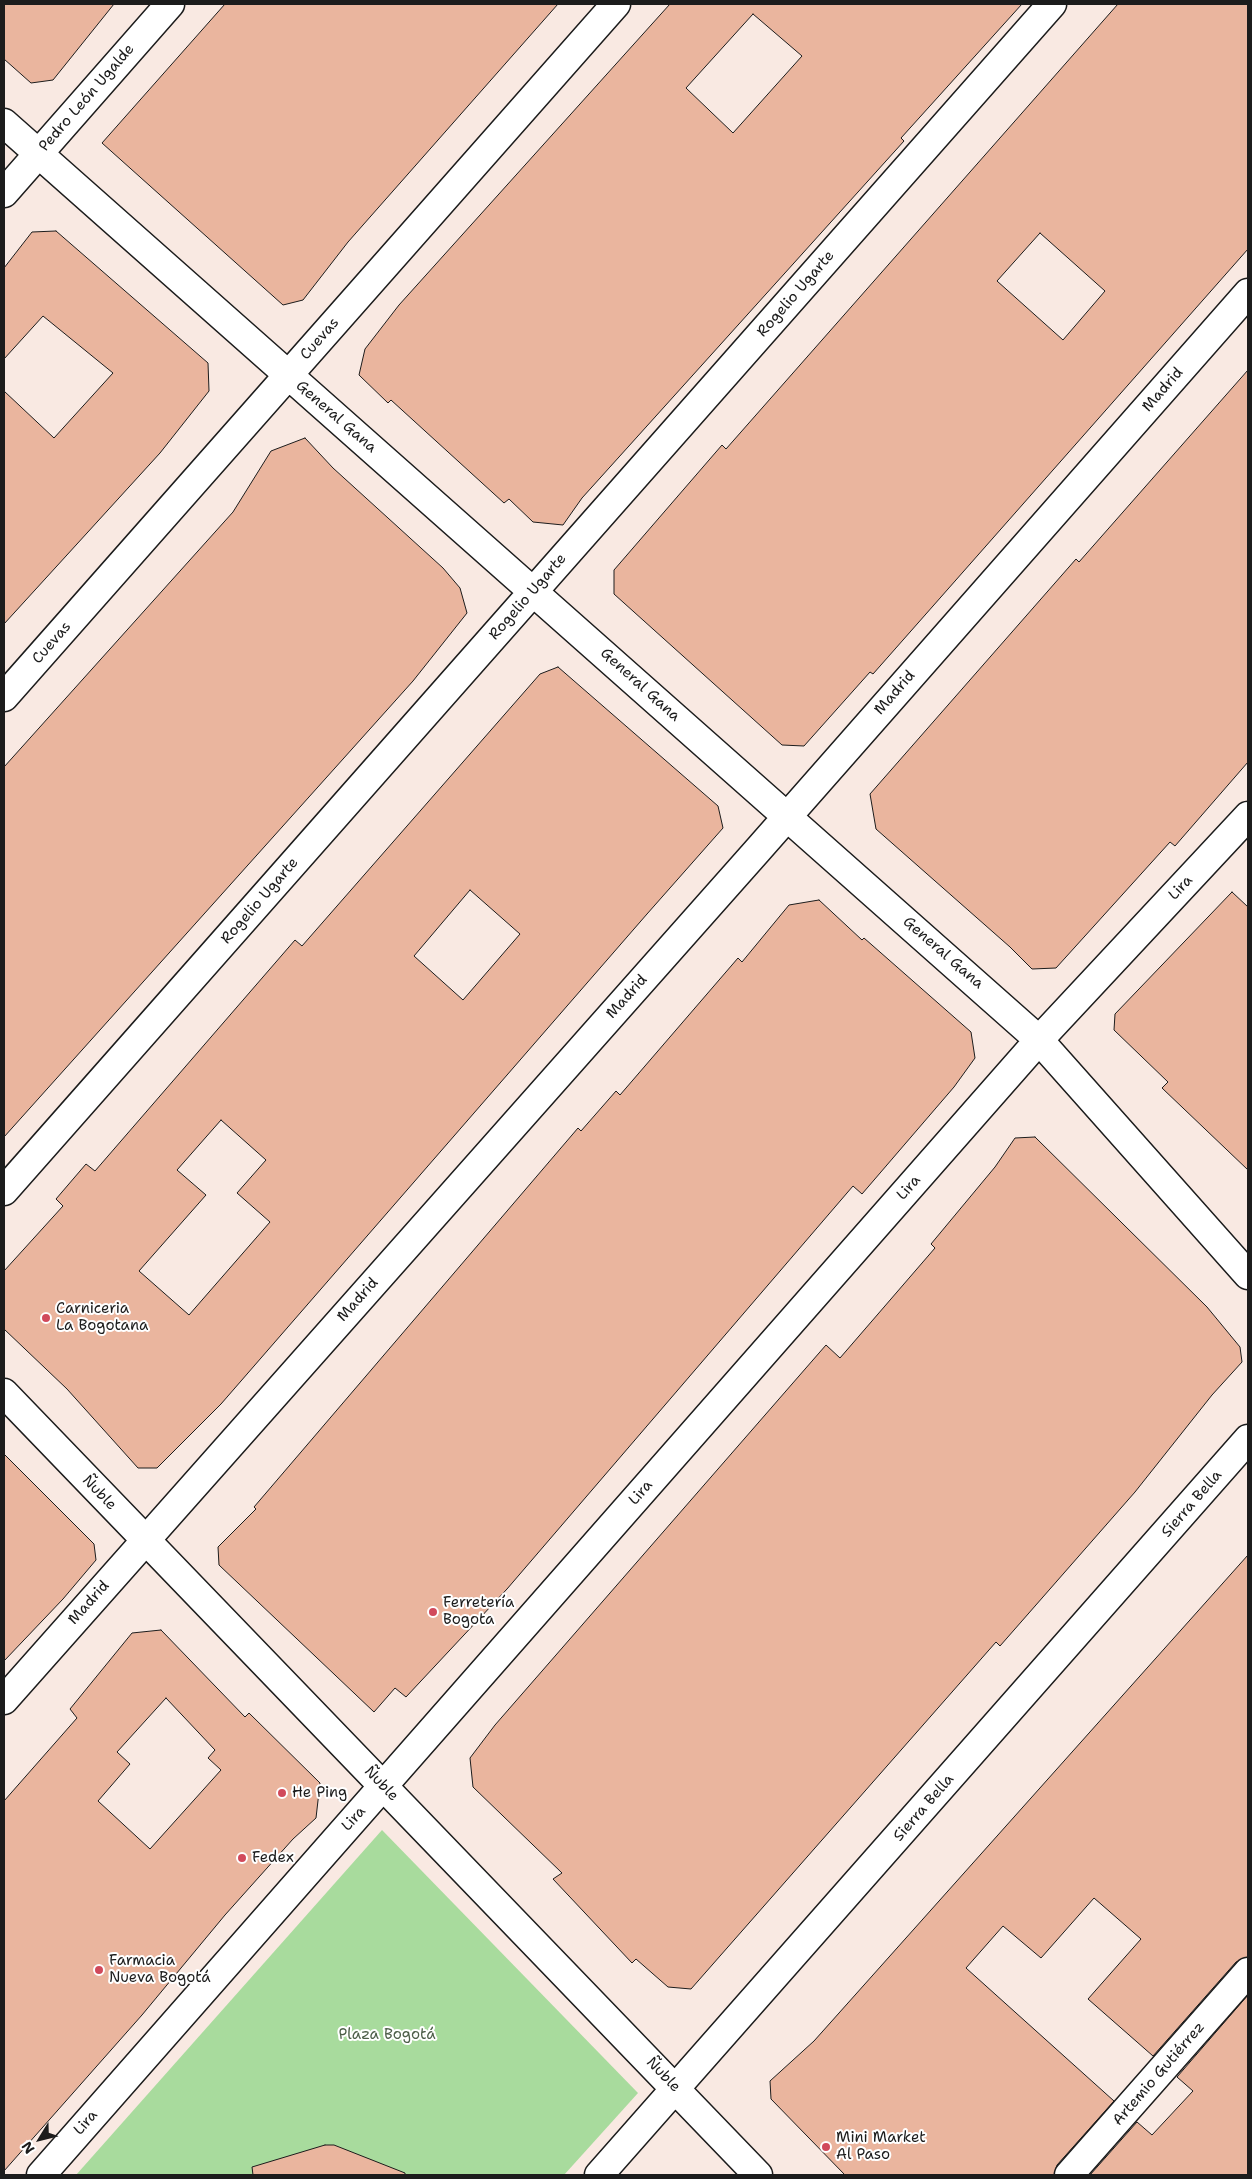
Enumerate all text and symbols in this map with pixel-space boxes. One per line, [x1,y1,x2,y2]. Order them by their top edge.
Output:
street label: Pedro León Ugalde [35,41,139,155]
street label: Rogelio Ugarte [754,247,838,341]
street label: Cuevas [297,314,343,364]
street label: Madrid [1139,364,1187,416]
street label: General Gana [292,377,380,457]
street label: Rogelio Ugarte [486,550,570,644]
street label: Cuevas [29,618,75,668]
street label: General Gana [596,644,684,726]
street label: Madrid [871,667,919,719]
street label: Rogelio Ugarte [218,854,302,948]
street label: Lira [1165,872,1197,904]
street label: General Gana [899,913,987,993]
street label: Madrid [603,971,651,1023]
street label: Lira [893,1172,925,1204]
street label: Madrid [334,1274,382,1326]
place label: Carniceria La Bogotana [56,1300,148,1335]
marker: Carniceria La Bogotana [40,1312,52,1324]
street label: Sierra Bella [1158,1467,1226,1541]
street label: Ñuble [78,1472,120,1514]
street label: Lira [625,1477,657,1509]
street label: Madrid [65,1577,113,1629]
place label: Ferretería Bogota [443,1594,514,1629]
marker: Ferretería Bogota [427,1606,439,1618]
street label: Ñuble [360,1763,402,1805]
street label: Sierra Bella [890,1771,958,1845]
place label: He Ping [292,1784,347,1802]
marker: He Ping [276,1787,288,1799]
street label: Lira [338,1803,370,1835]
place label: Fedex [252,1849,294,1867]
marker: Fedex [236,1852,248,1864]
place label: Farmacia Nueva Bogotá [109,1952,211,1987]
marker: Farmacia Nueva Bogotá [93,1964,105,1976]
street label: Artemio Gutiérrez [1109,2019,1209,2129]
park label: Plaza Bogotá [339,2026,435,2044]
street label: Ñuble [642,2054,684,2096]
street label: Lira [70,2107,102,2139]
north arrow [15,2114,65,2164]
place label: Mini Market Al Paso [836,2129,926,2164]
text: N [17,2138,38,2158]
marker: Mini Market Al Paso [820,2141,832,2153]

